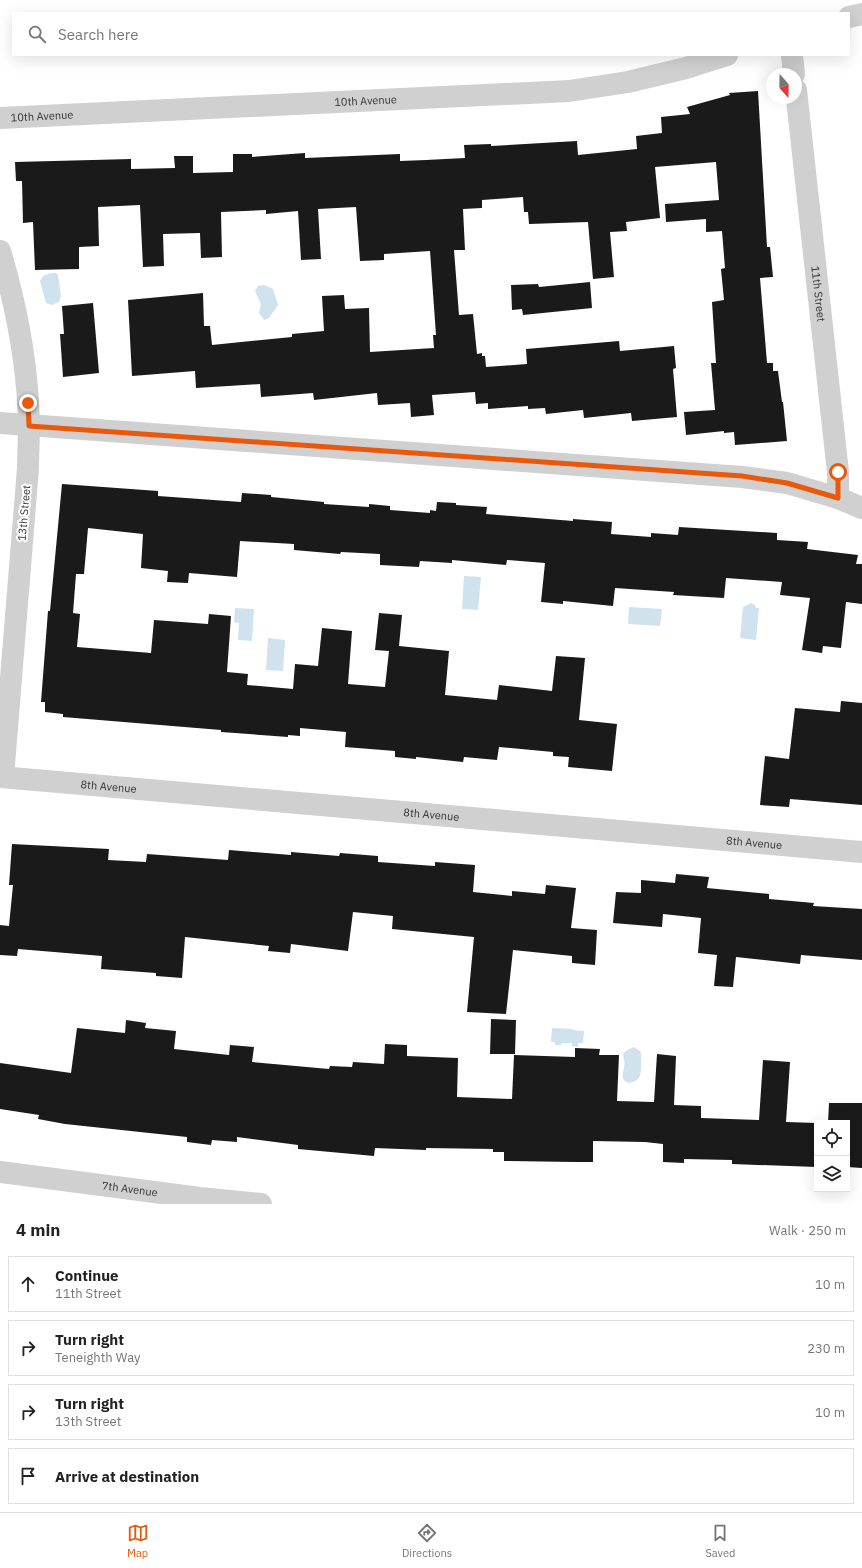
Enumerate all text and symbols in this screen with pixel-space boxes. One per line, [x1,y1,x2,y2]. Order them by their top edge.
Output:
search box [12,12,850,56]
icon: search [26,23,48,45]
text: Search here [58,25,138,44]
north arrow [766,68,802,104]
street label: 10th Avenue [334,92,397,109]
street label: 10th Avenue [10,108,74,124]
street label: 11th Street [808,265,828,323]
route end [19,394,37,412]
route start [829,463,847,481]
street label: 13th Street [15,484,33,542]
street label: 8th Avenue [80,777,137,796]
street label: 8th Avenue [403,805,460,824]
street label: 8th Avenue [726,833,783,852]
map controls [814,1120,850,1192]
button: locate [814,1120,850,1156]
button: layers [814,1156,850,1192]
street label: 7th Avenue [101,1178,159,1199]
text: 4 min [16,1219,60,1241]
text: Walk · 250 m [769,1222,846,1239]
text: Continue [55,1266,119,1285]
icon: ahead [17,1273,39,1295]
text: 10 m [815,1276,845,1293]
text: 11th Street [55,1285,121,1302]
text: Turn right [55,1330,124,1349]
icon: right [17,1337,39,1359]
text: 230 m [807,1340,845,1357]
text: Teneighth Way [55,1349,141,1366]
text: Turn right [55,1394,124,1413]
icon: right [17,1401,39,1423]
text: 10 m [815,1404,845,1421]
text: 13th Street [55,1413,121,1430]
icon: arrive [17,1465,39,1487]
text: Arrive at destination [55,1467,199,1486]
tab: Map [127,1522,149,1560]
tab: Directions [402,1522,452,1560]
tab: Saved [705,1522,735,1560]

